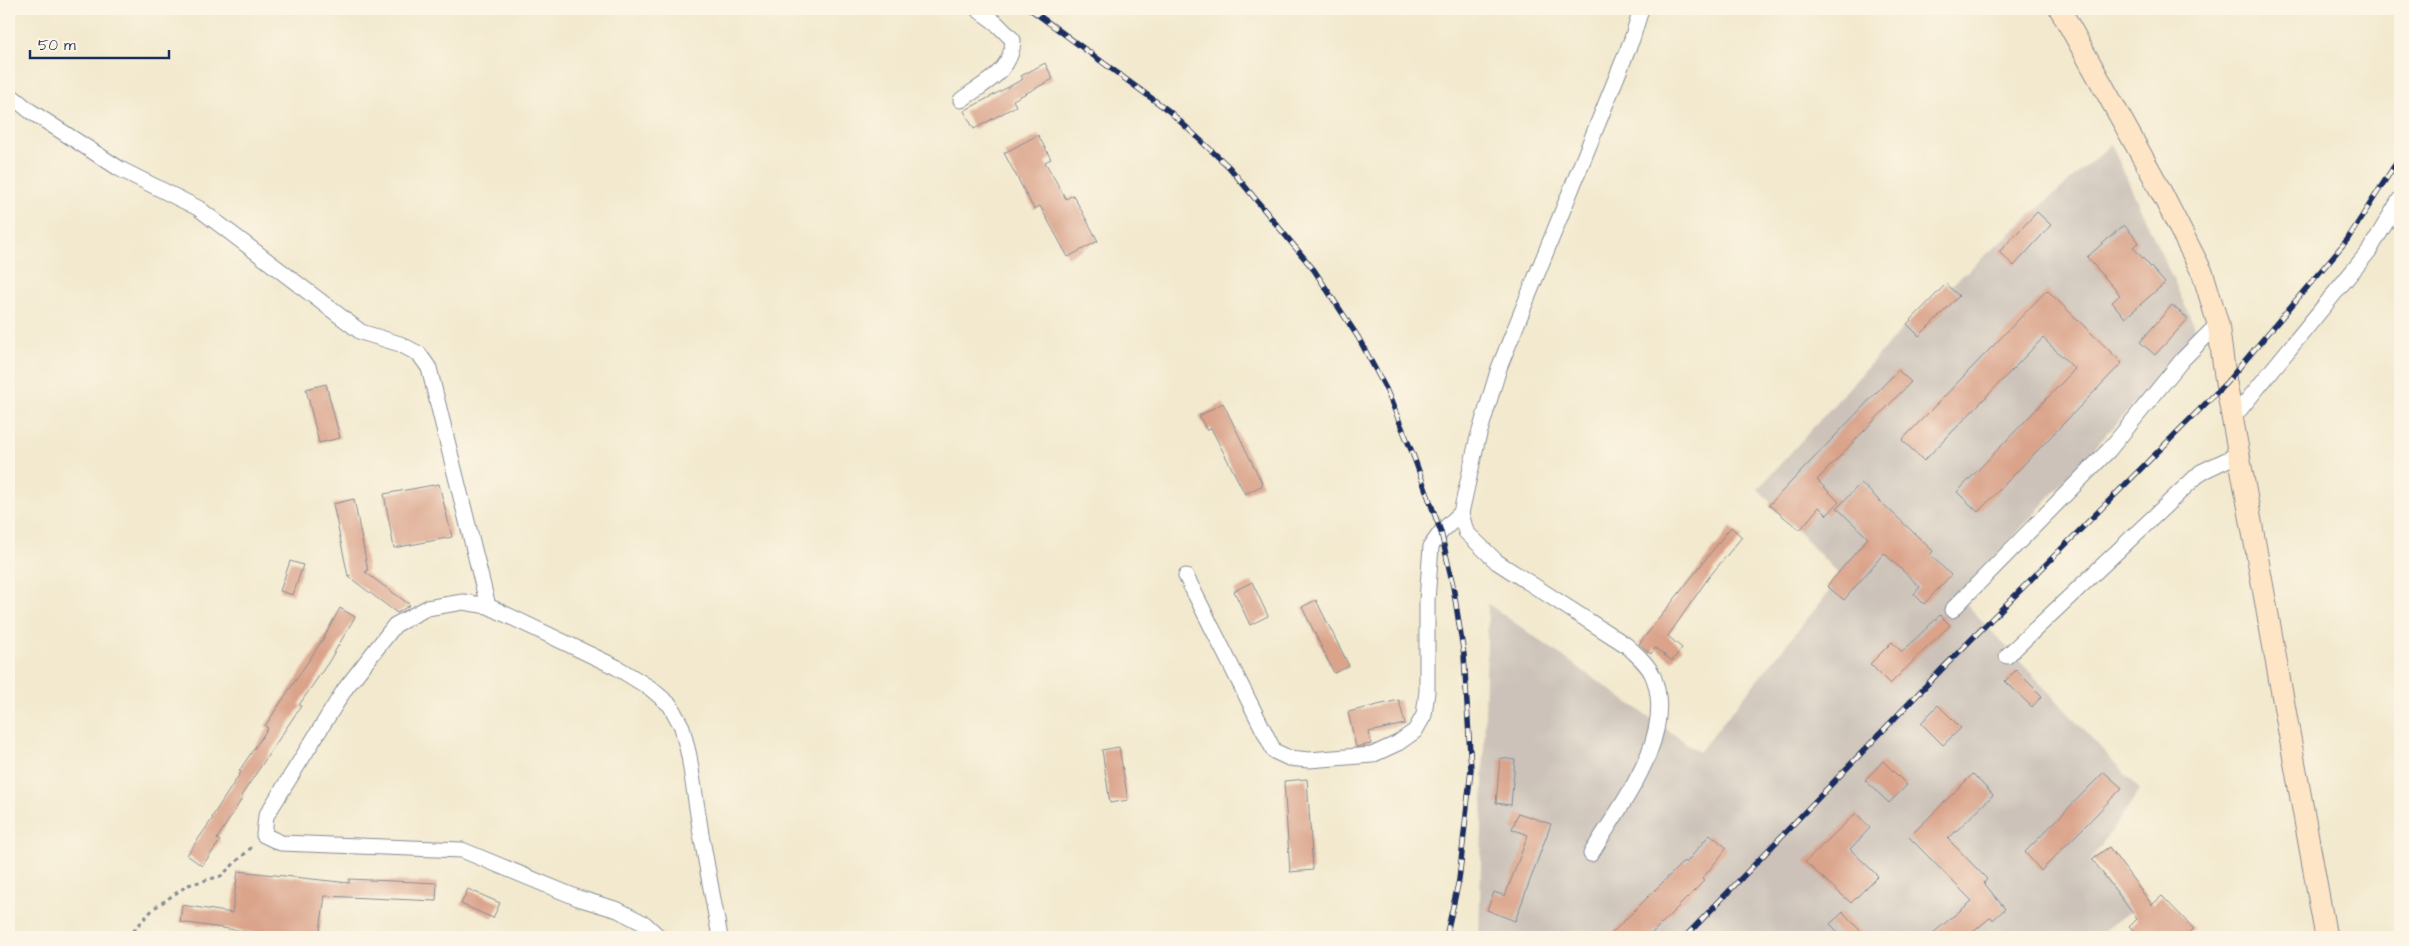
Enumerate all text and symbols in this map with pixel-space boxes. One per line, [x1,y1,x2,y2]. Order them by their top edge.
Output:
scale bar [30,28,169,60]
text: 50 m [38,35,76,56]

